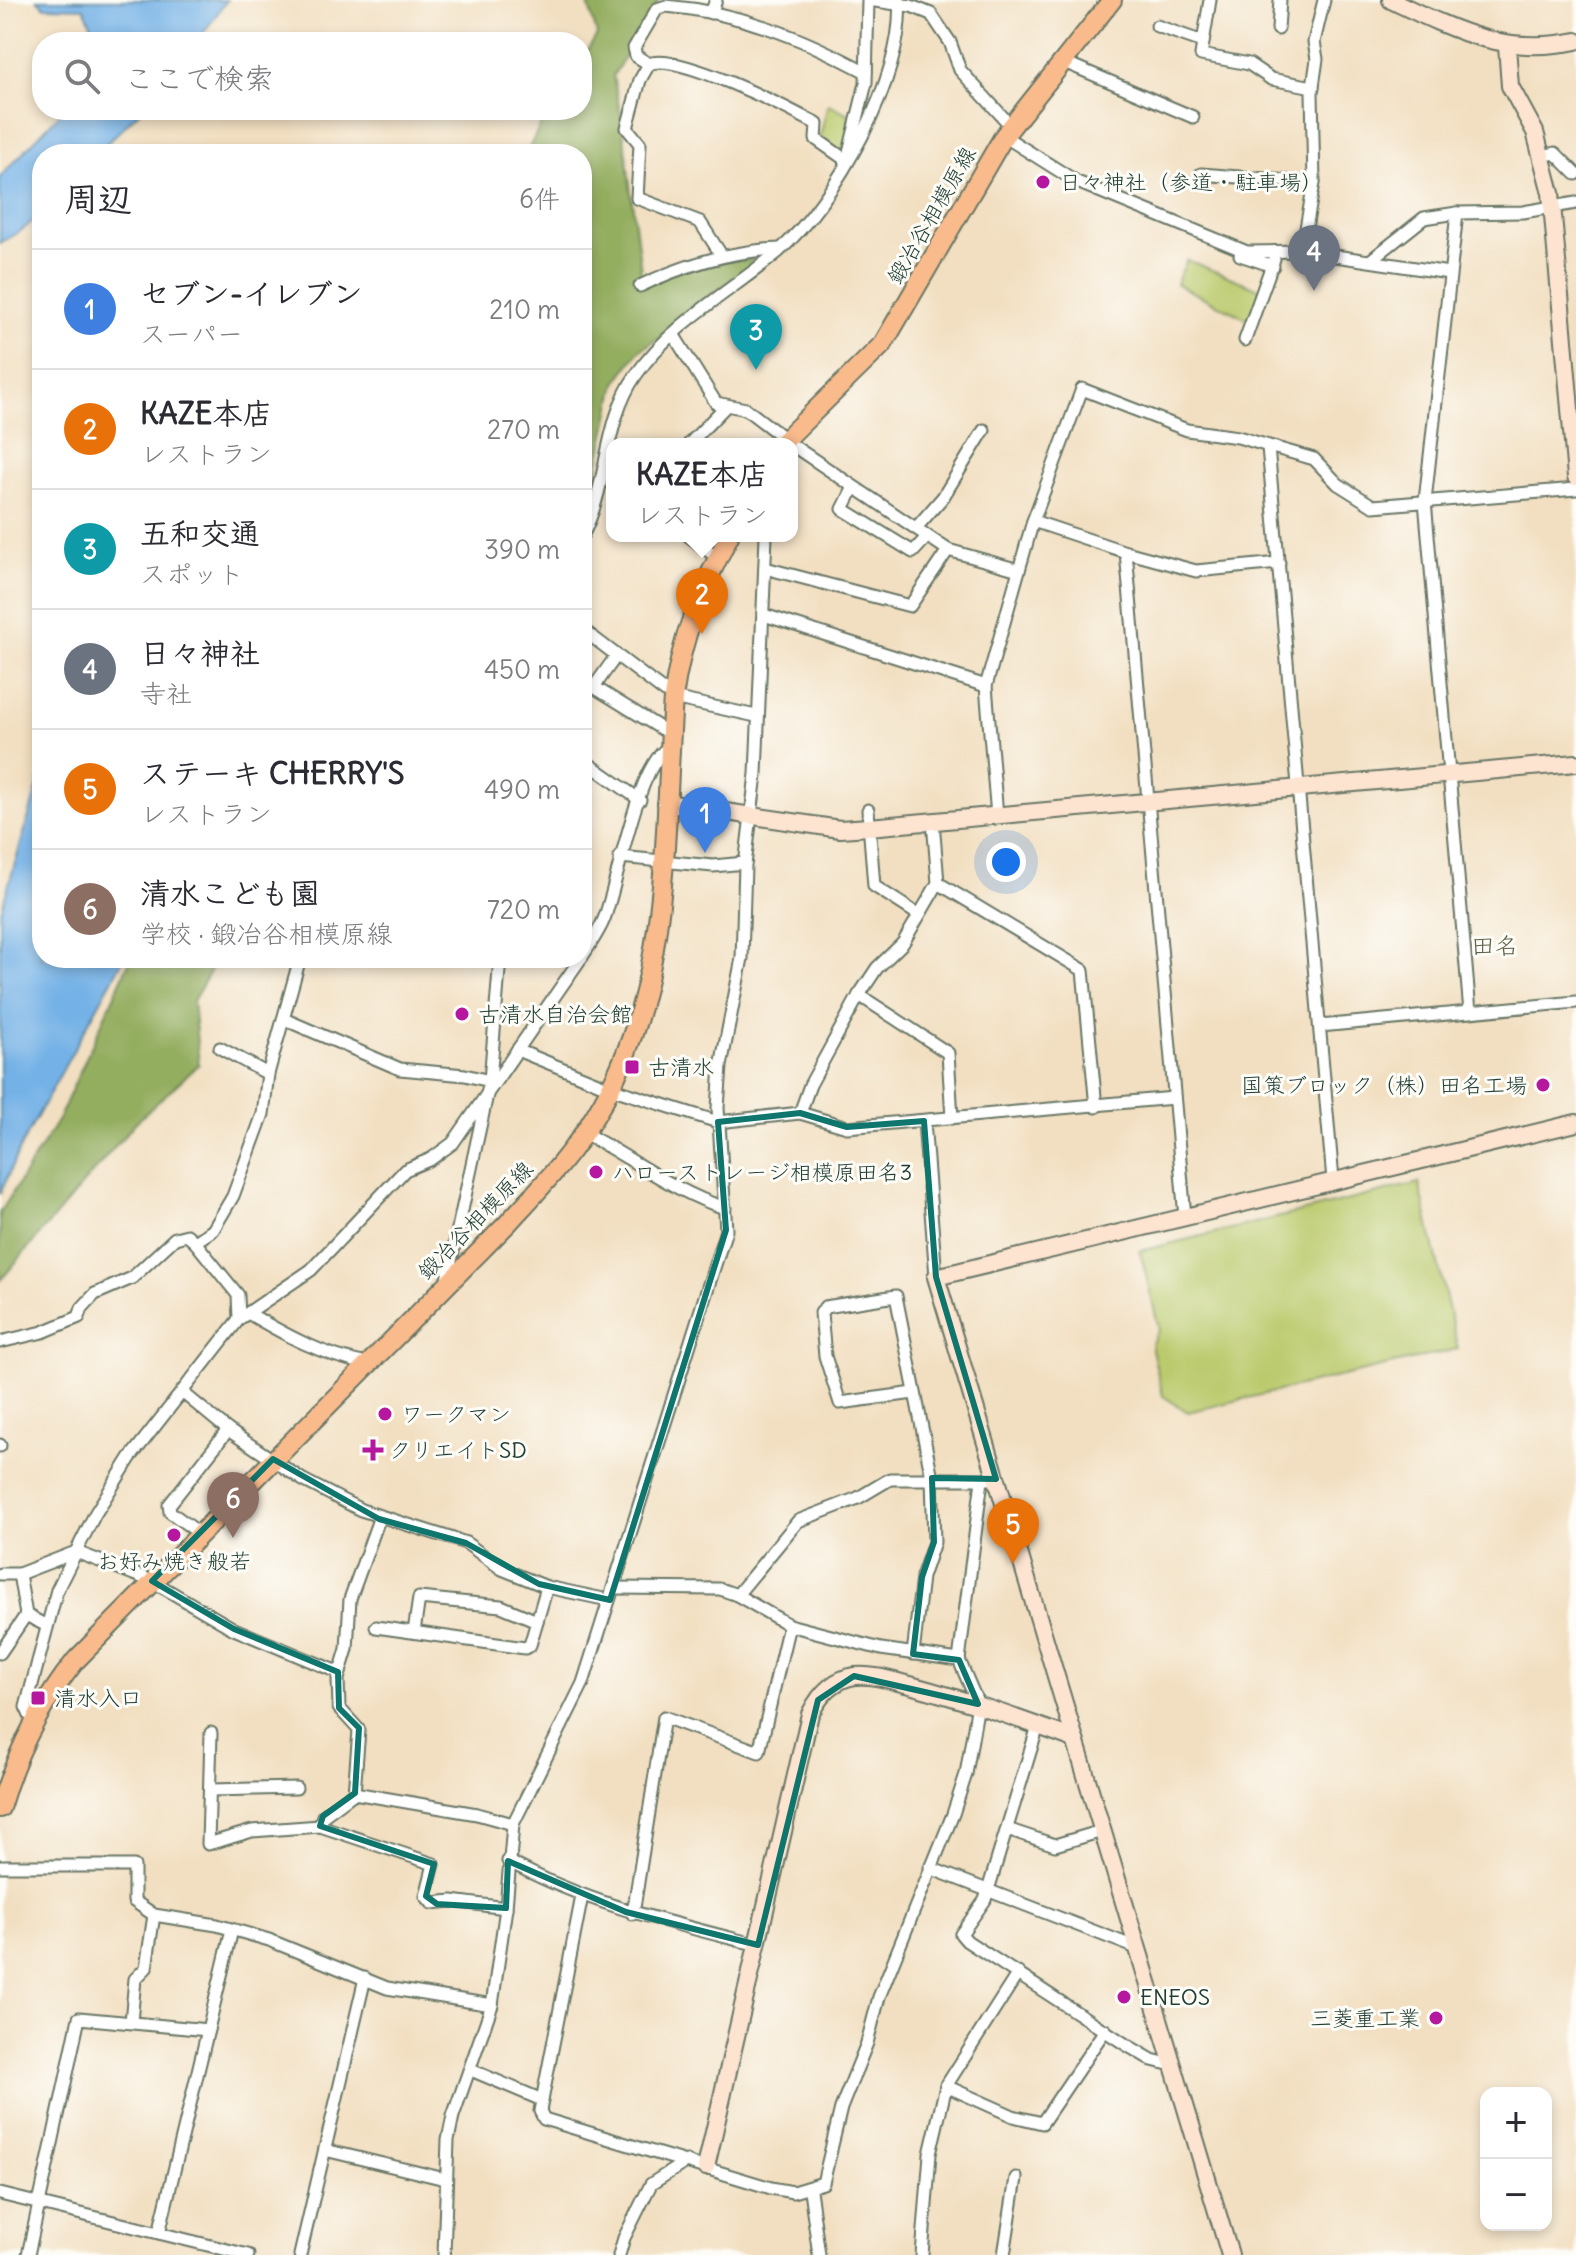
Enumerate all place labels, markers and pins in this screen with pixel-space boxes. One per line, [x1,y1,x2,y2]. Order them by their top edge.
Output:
place label: 日々神社（参道・駐車場） [1059,168,1323,196]
marker: 日々神社（参道・駐車場） [1034,173,1052,191]
pin: 4 [1288,225,1340,291]
pin: 3 [730,304,782,370]
pin: 2 [676,568,728,634]
pin: 1 [679,787,731,853]
place label: 古清水自治会館 [478,1000,632,1028]
marker: 古清水自治会館 [453,1005,471,1023]
place label: 古清水 [648,1053,714,1081]
marker: 古清水 [623,1058,641,1076]
place label: 国策ブロック（株）田名工場 [1241,1071,1527,1099]
marker: 国策ブロック（株）田名工場 [1534,1076,1552,1094]
place label: ハローストレージ相模原田名3 [612,1158,912,1186]
marker: ハローストレージ相模原田名3 [587,1163,605,1181]
place label: ワークマン [401,1400,511,1428]
marker: ワークマン [376,1405,394,1423]
place label: クリエイトSD [389,1436,527,1464]
marker: クリエイトSD [364,1441,382,1459]
pin: 6 [207,1472,259,1538]
pin: 5 [987,1498,1039,1564]
marker: お好み焼き般若 [165,1526,183,1544]
place label: お好み焼き般若 [97,1547,251,1575]
place label: 清水入口 [54,1684,142,1712]
marker: 清水入口 [29,1689,47,1707]
place label: ENEOS [1140,1983,1210,2011]
marker: ENEOS [1115,1988,1133,2006]
place label: 三菱重工業 [1310,2004,1420,2032]
marker: 三菱重工業 [1427,2009,1445,2027]

